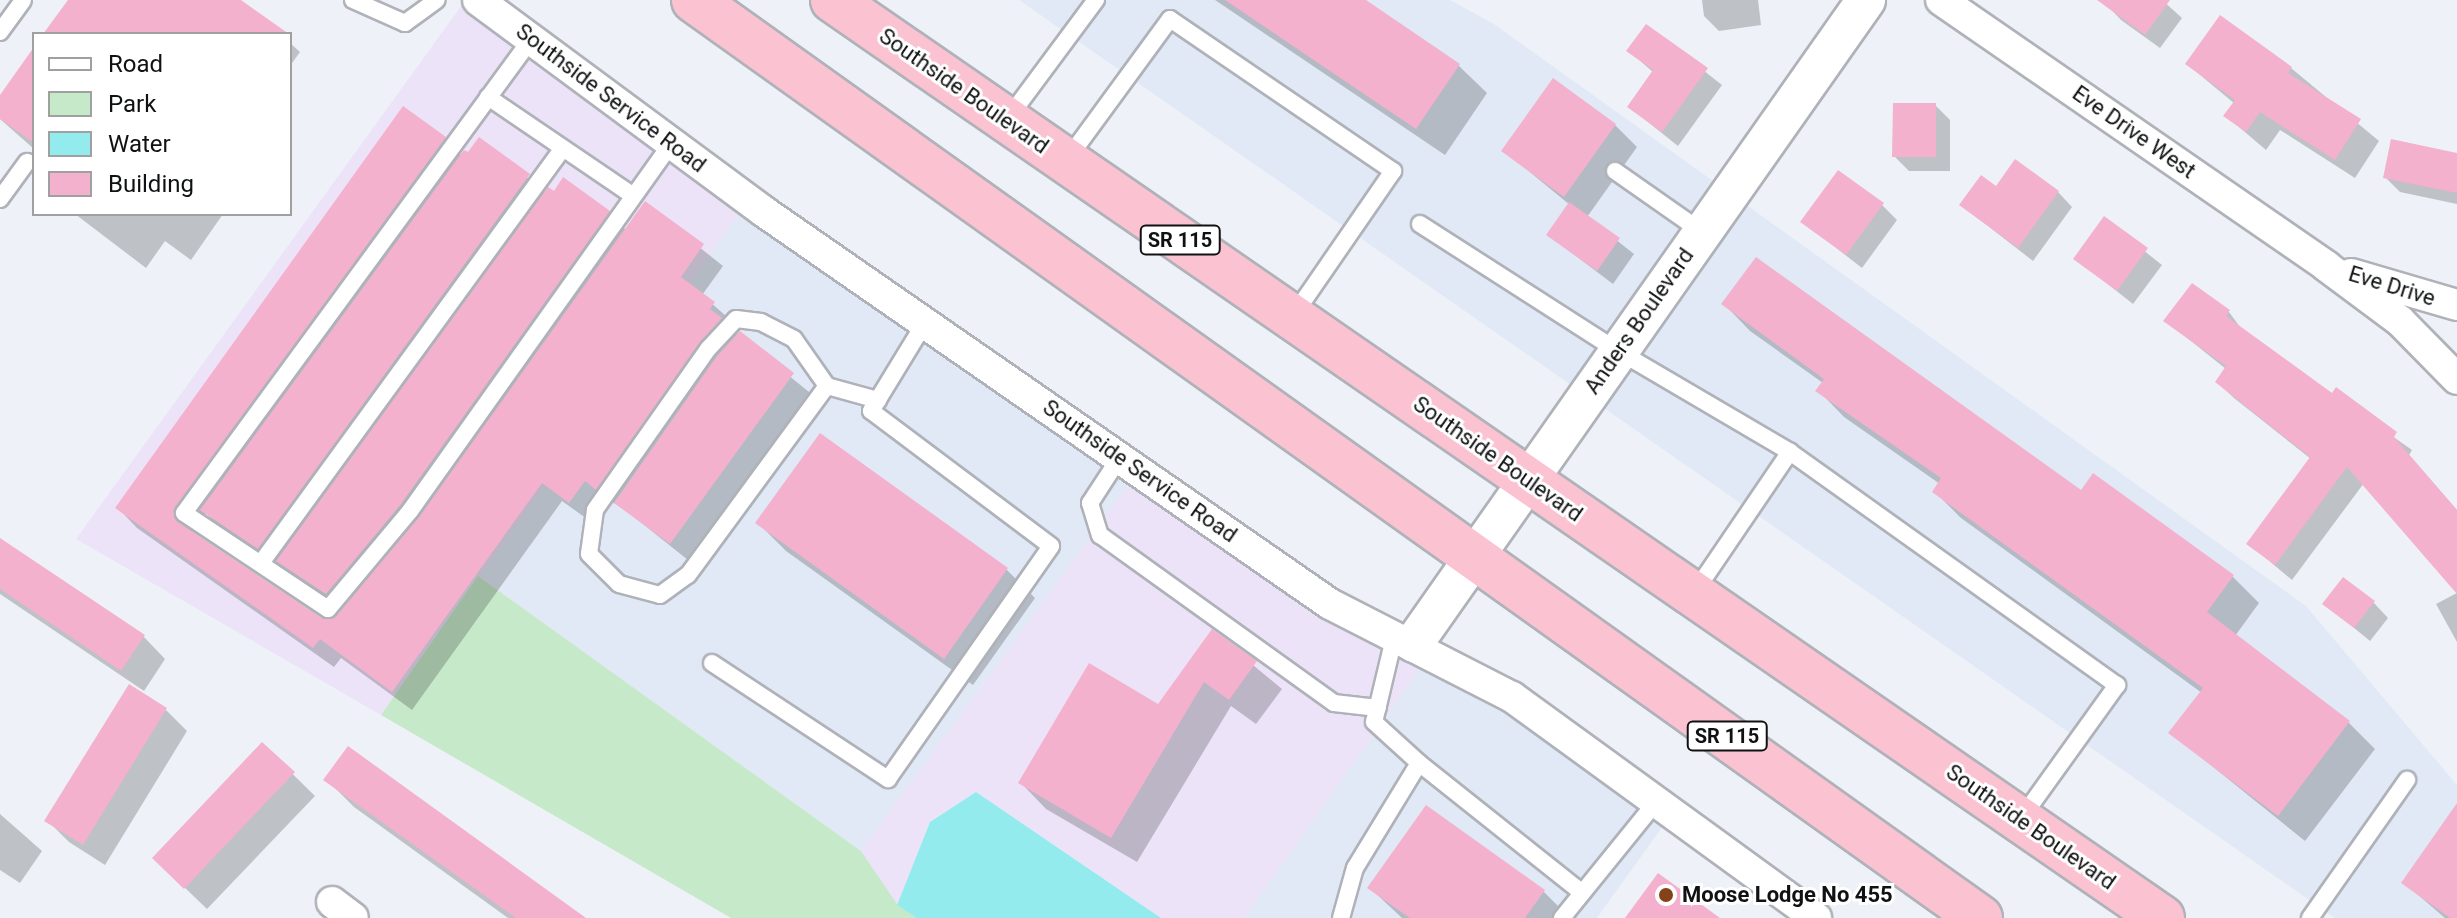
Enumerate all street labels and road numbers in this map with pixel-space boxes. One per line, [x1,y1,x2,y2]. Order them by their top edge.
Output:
street label: Southside Service Road [511,18,711,178]
street label: Southside Boulevard [874,23,1054,159]
street label: Eve Drive West [2067,80,2201,184]
road number: SR 115 [1138,224,1222,256]
street label: Anders Boulevard [1579,243,1699,399]
street label: Eve Drive [2345,260,2439,312]
street label: Southside Boulevard [1408,391,1588,527]
street label: Southside Service Road [1038,394,1242,548]
road number: SR 115 [1685,720,1769,752]
street label: Southside Boulevard [1941,759,2121,895]

